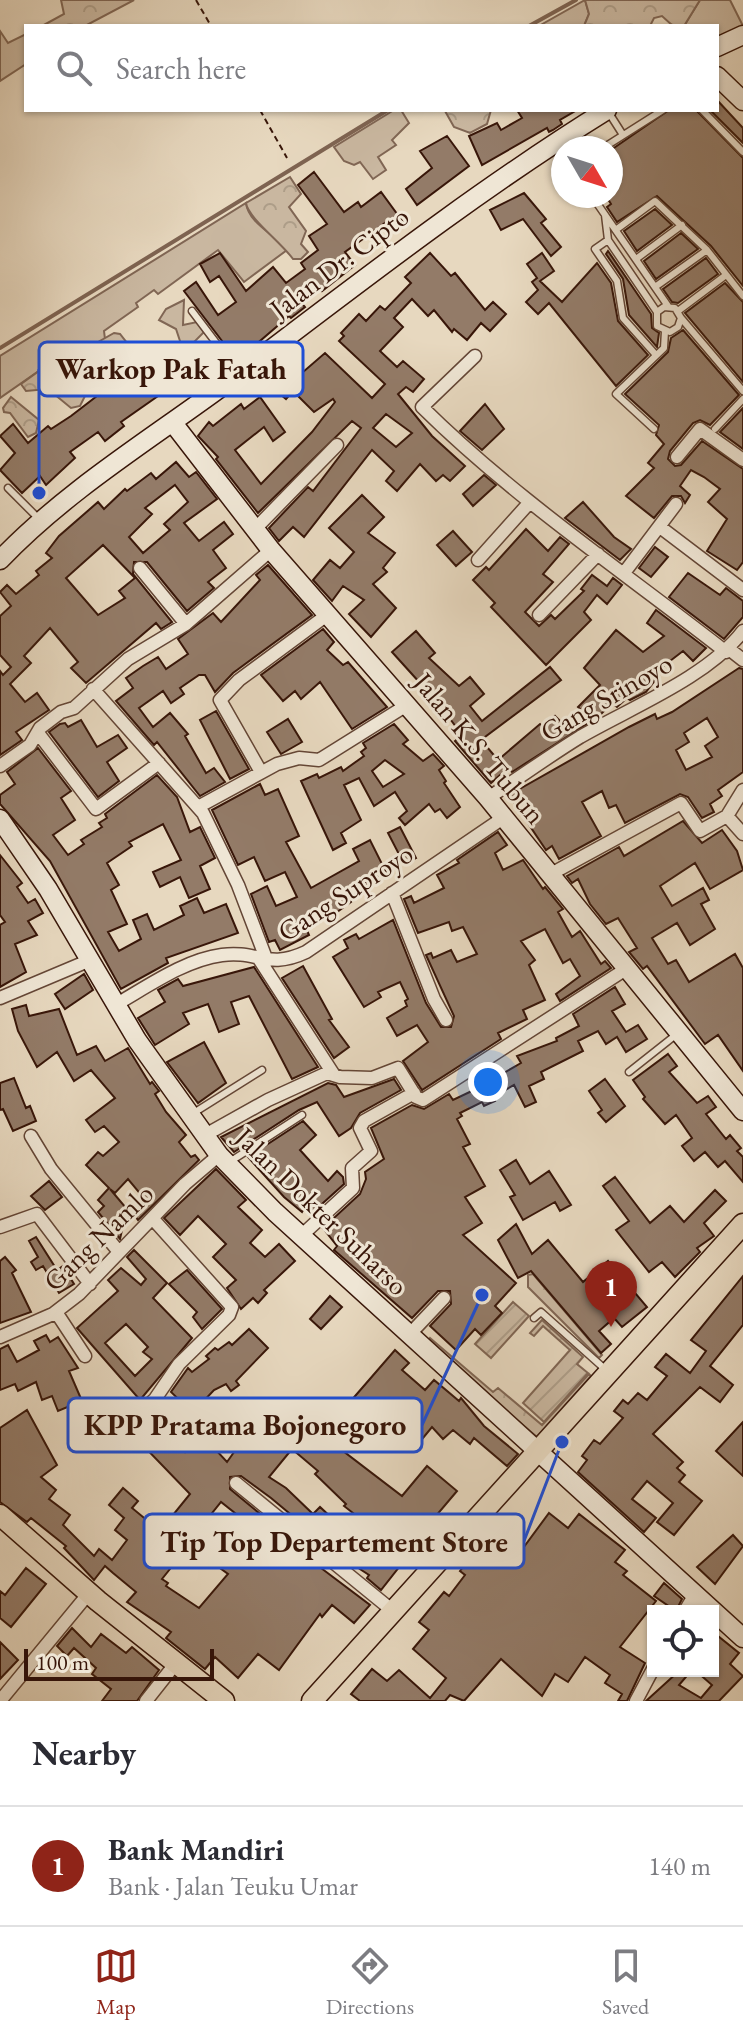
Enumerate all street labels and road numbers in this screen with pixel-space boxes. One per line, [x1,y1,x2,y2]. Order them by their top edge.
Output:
street label: Jalan Dr. Cipto [261,198,416,327]
street label: Gang Srinoyo [533,645,679,749]
street label: Jalan K.S. Tubun [405,663,554,831]
street label: Gang Suproyo [270,835,420,949]
street label: Jalan Dokter Suharso [226,1118,416,1303]
street label: Gang Namlo [35,1175,161,1299]

